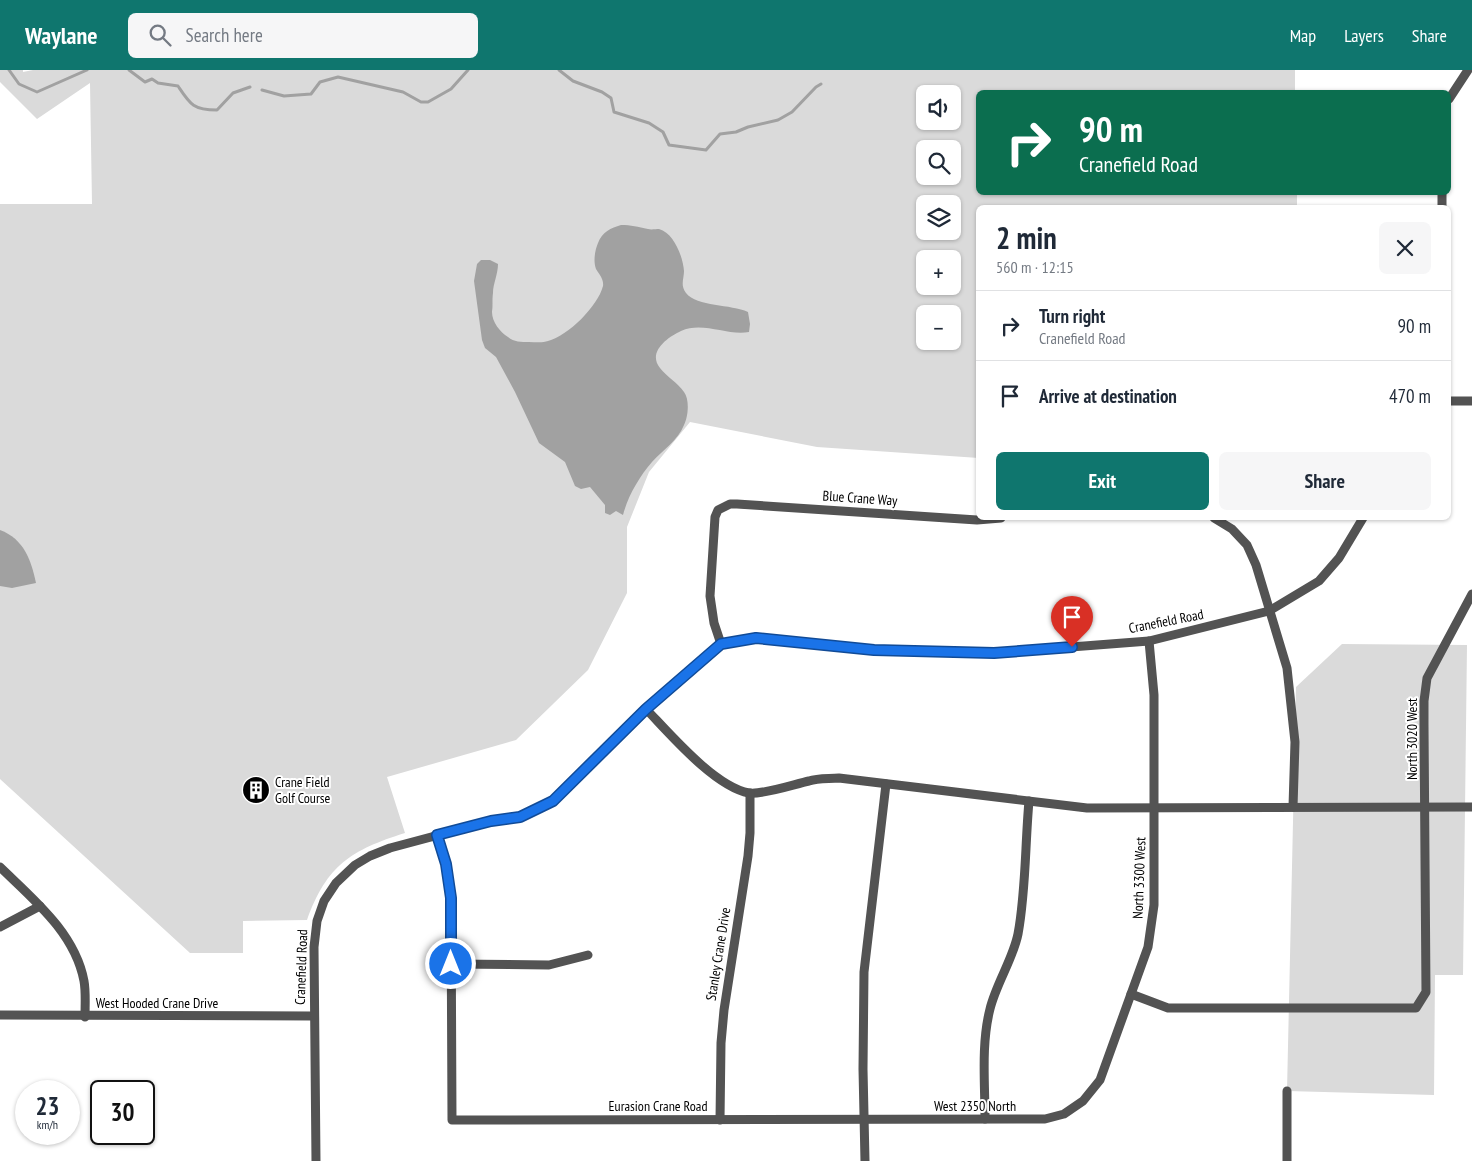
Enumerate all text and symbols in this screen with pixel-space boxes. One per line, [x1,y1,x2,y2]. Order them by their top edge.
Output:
search box [128,13,478,58]
text: Waylane [25,20,98,51]
icon: search [146,21,174,49]
text: Search here [186,23,263,47]
text: Map [1290,24,1316,47]
text: Layers [1344,24,1384,47]
text: Share [1412,24,1447,47]
map controls [916,85,961,350]
button: sound [916,85,961,130]
text: 90 m [1079,106,1143,152]
icon: right [996,110,1061,175]
button: search [916,140,961,185]
text: Cranefield Road [1079,150,1198,178]
button: layers [916,195,961,240]
text: 2 min [996,218,1057,257]
button: close [1379,222,1431,274]
button: + [916,250,961,295]
text: 560 m · 12:15 [996,257,1074,277]
text: Turn right [1039,304,1105,328]
button: − [916,305,961,350]
icon: right [996,312,1024,340]
text: 90 m [1398,314,1431,338]
text: Cranefield Road [1039,328,1125,348]
icon: arrive [996,382,1024,410]
text: Arrive at destination [1039,384,1177,408]
text: 470 m [1389,384,1431,408]
button: Exit [996,452,1209,510]
button: Share [1219,452,1431,510]
street label: Blue Crane Way [822,486,899,510]
pin [1051,596,1093,647]
icon: arrive [1058,603,1086,631]
street label: Cranefield Road [1127,605,1205,637]
street label: North 3020 West [1403,698,1421,780]
place label: Crane Field Golf Course [275,773,330,807]
building icon: Crane Field Golf Course [241,775,271,805]
street label: North 3300 West [1129,837,1149,919]
street label: Stanley Crane Drive [702,906,734,1002]
street label: Cranefield Road [291,929,311,1005]
position arrow [424,937,476,989]
street label: West Hooded Crane Drive [96,994,219,1012]
speed limit sign: 30 [90,1080,155,1145]
text: 23 [36,1090,59,1122]
street label: Eurasion Crane Road [609,1097,707,1115]
street label: West 2350 North [934,1097,1016,1115]
text: km/h [37,1117,58,1132]

